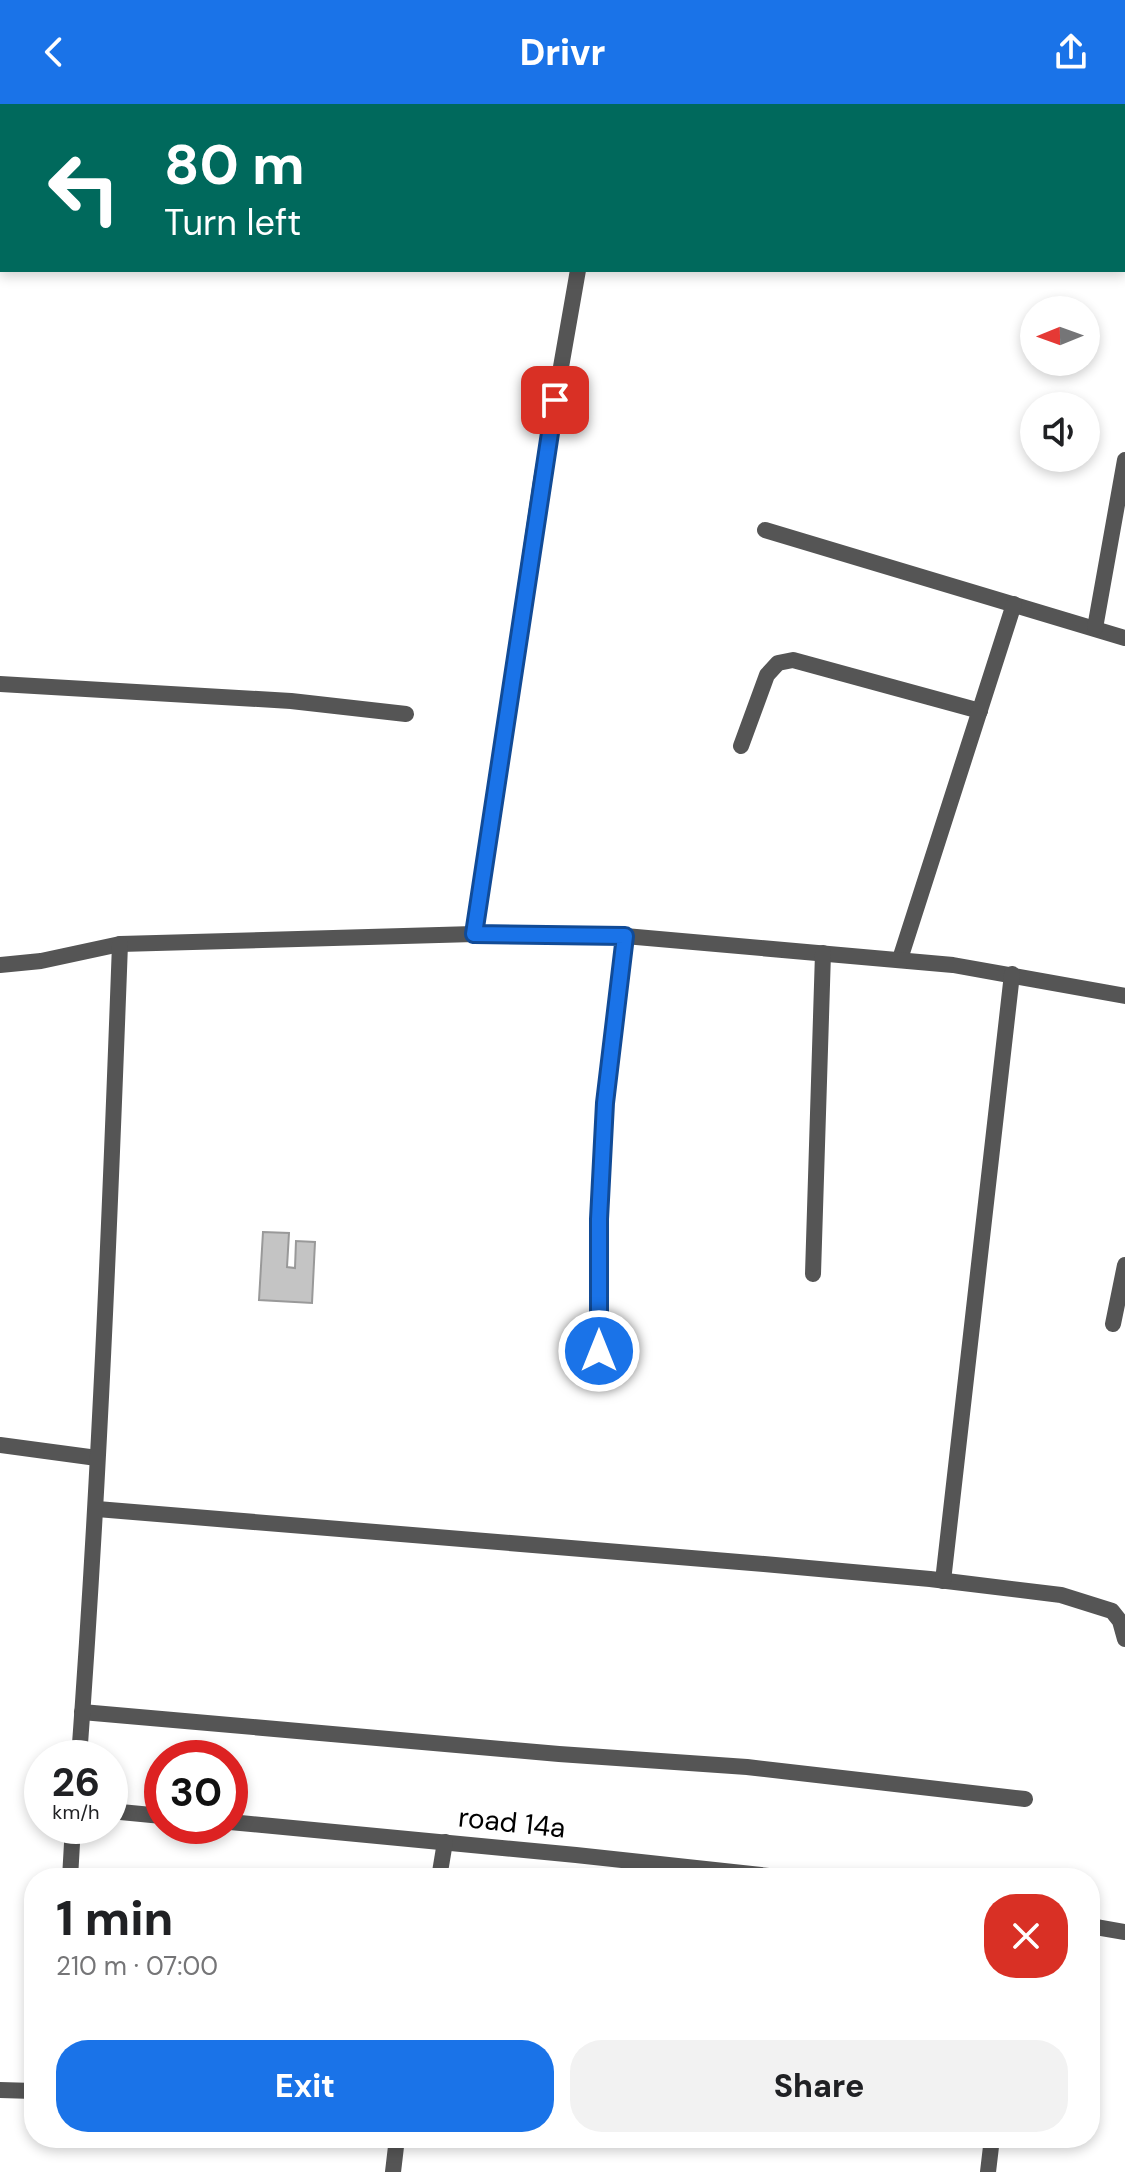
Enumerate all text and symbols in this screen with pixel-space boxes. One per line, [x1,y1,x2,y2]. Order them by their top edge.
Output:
text: Drivr [520,29,605,76]
icon: back [32,30,76,74]
icon: share [1049,30,1093,74]
text: 80 m [164,128,305,201]
icon: left [32,136,136,240]
text: Turn left [164,199,301,246]
north arrow [1020,296,1100,376]
map controls [1020,296,1100,472]
pin [521,366,589,434]
icon: arrive [533,378,577,422]
button: sound [1020,392,1100,472]
position arrow [557,1309,641,1393]
speed limit sign: 30 [144,1740,248,1844]
text: 26 [52,1756,100,1808]
street label: road 14a [456,1798,567,1847]
text: km/h [52,1799,100,1825]
text: 1 min [56,1887,173,1950]
button: close [984,1894,1068,1978]
text: 210 m · 07:00 [56,1949,218,1983]
button: Exit [56,2040,554,2132]
button: Share [570,2040,1068,2132]

